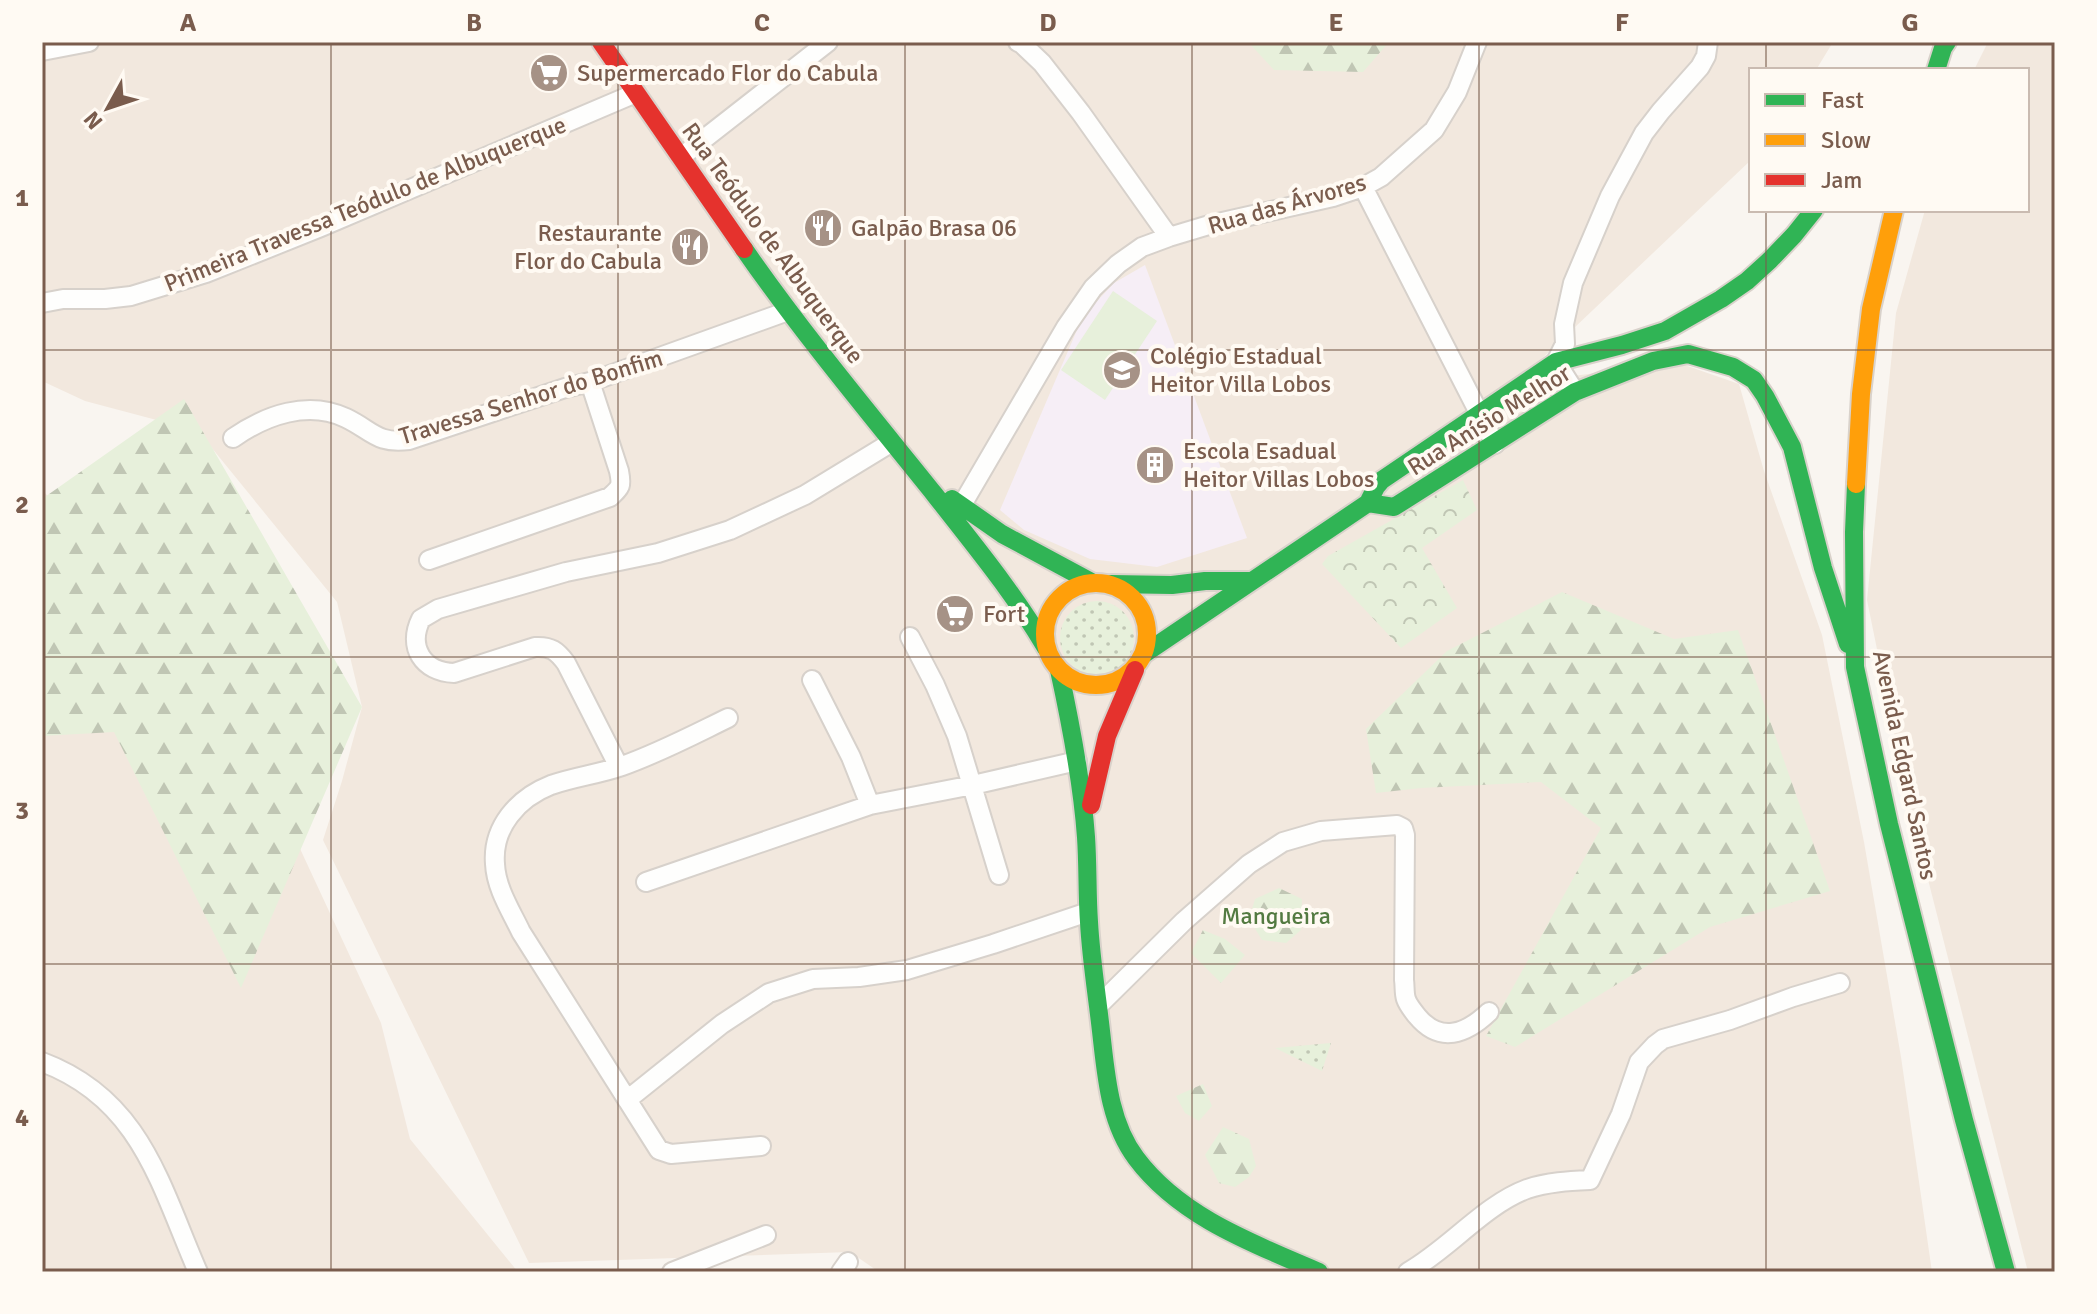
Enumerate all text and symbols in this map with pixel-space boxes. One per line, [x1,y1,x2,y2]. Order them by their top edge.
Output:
text: A [180,7,197,39]
text: B [466,7,482,39]
text: C [754,7,770,39]
text: D [1039,7,1057,39]
text: E [1329,7,1343,39]
text: F [1615,7,1629,39]
text: G [1901,7,1919,39]
supermarket icon: Supermercado Flor do Cabula [528,52,570,94]
place label: Supermercado Flor do Cabula [577,58,878,88]
north arrow [68,68,148,148]
legend [1749,68,2029,212]
text: Fast [1821,85,1864,115]
text: N [78,106,108,135]
street label: Primeira Travessa Teódulo de Albuquerque [160,109,570,299]
street label: Rua Teódulo de Albuquerque [675,117,871,369]
text: Slow [1821,125,1871,155]
text: Jam [1821,165,1862,195]
street label: Rua das Árvores [1204,167,1370,241]
text: 1 [15,182,29,214]
restaurant icon: Galpão Brasa 06 [802,207,844,249]
place label: Galpão Brasa 06 [851,213,1017,243]
place label: Restaurante Flor do Cabula [514,218,662,276]
restaurant icon: Restaurante Flor do Cabula [669,226,711,268]
place label: Colégio Estadual Heitor Villa Lobos [1150,341,1331,399]
street label: Travessa Senhor do Bonfim [396,343,666,451]
school or university icon: Colégio Estadual Heitor Villa Lobos [1101,349,1143,391]
street label: Rua Anísio Melhor [1402,358,1576,482]
place label: Escola Esadual Heitor Villas Lobos [1183,436,1375,494]
building icon: Escola Esadual Heitor Villas Lobos [1134,444,1176,486]
text: 2 [15,489,29,521]
supermarket icon: Fort [934,593,976,635]
place label: Fort [983,599,1025,629]
street label: Avenida Edgard Santos [1866,647,1944,883]
text: 3 [15,795,29,827]
park label: Mangueira [1221,901,1331,931]
text: 4 [15,1102,29,1134]

